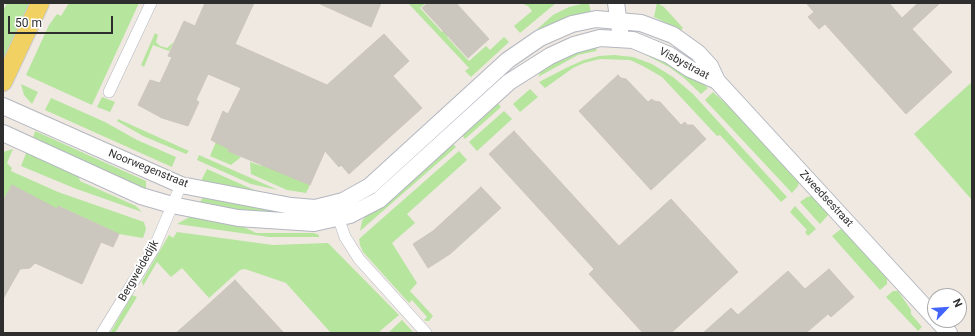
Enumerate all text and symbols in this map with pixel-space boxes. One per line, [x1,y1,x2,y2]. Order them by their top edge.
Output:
scale bar [10,8,115,34]
text: 50 m [15,16,42,30]
street label: Visbystraat [657,45,711,83]
street label: Noorwegenstraat [106,147,190,191]
street label: Zweedsestraat [796,168,856,230]
street label: Bergweidedijk [116,238,162,304]
north arrow [927,288,967,328]
text: N [950,297,965,309]

